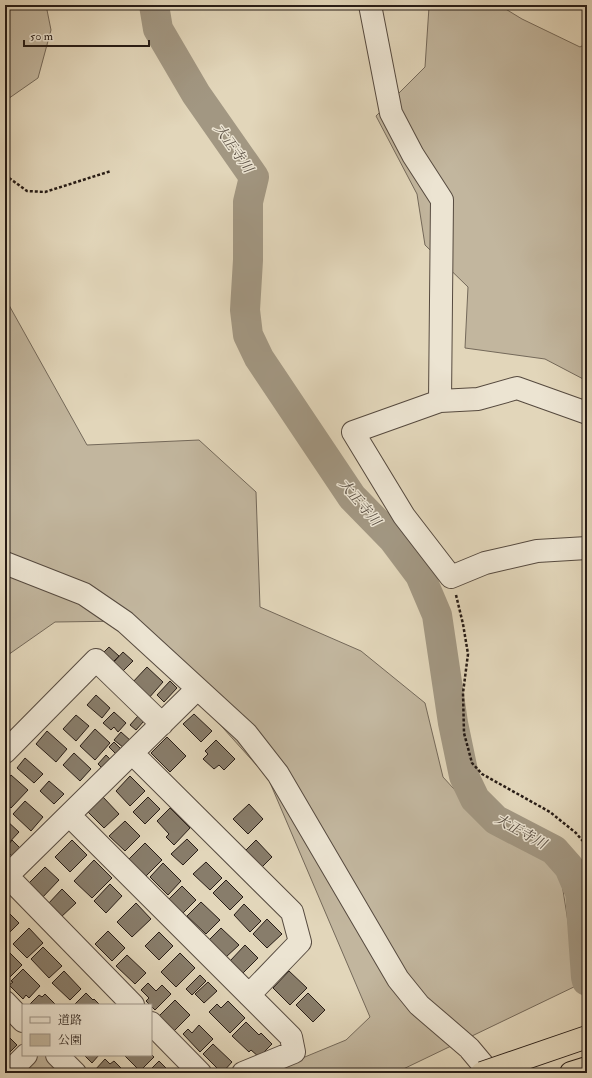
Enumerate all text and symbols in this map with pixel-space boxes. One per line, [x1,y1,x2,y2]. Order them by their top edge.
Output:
scale bar [24,22,149,48]
text: 50 m [30,29,54,44]
water label: 大正寺川 [211,120,258,178]
water label: 大正寺川 [335,475,385,531]
water label: 大正寺川 [492,810,551,853]
legend [22,1004,152,1056]
text: 道路 [58,1013,82,1028]
text: 公園 [58,1033,82,1048]

